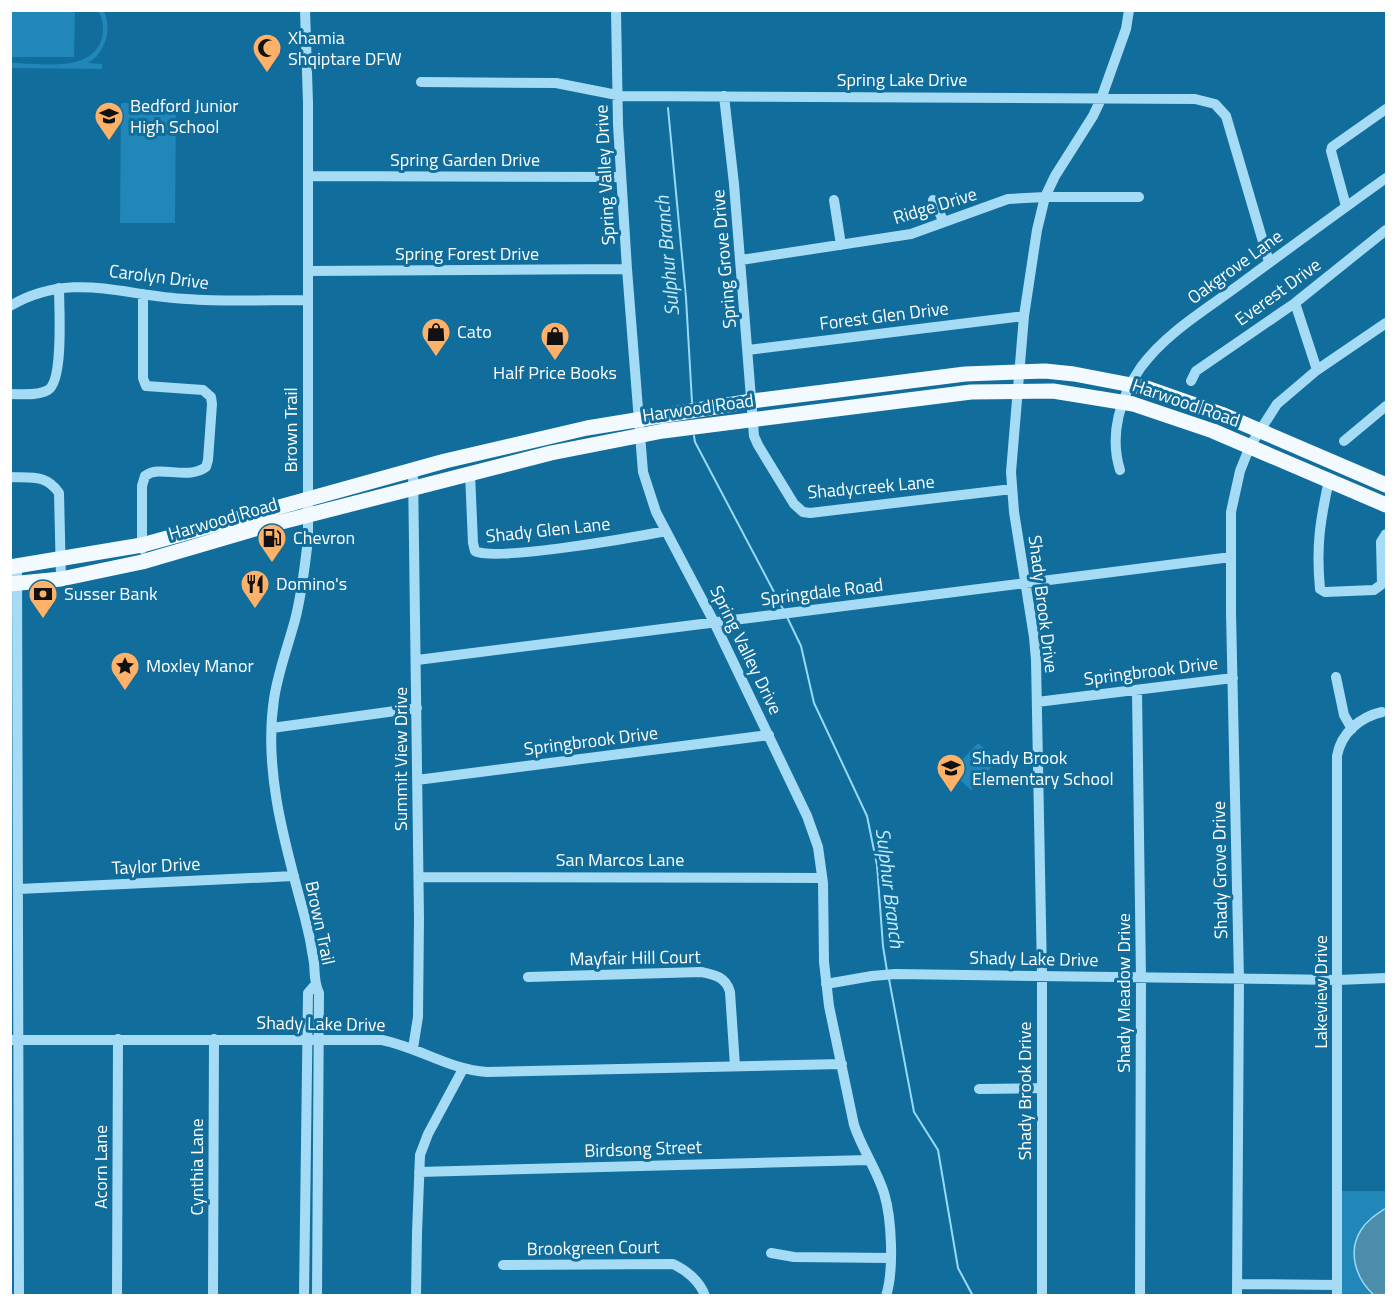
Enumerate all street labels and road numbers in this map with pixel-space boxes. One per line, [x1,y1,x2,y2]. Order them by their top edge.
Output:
street label: Spring Lake Drive [837,66,967,93]
street label: Spring Valley Drive [587,104,622,246]
street label: Spring Garden Drive [390,146,540,173]
street label: Ridge Drive [890,180,980,231]
street label: Spring Grove Drive [704,188,743,330]
street label: Oakgrove Lane [1181,223,1288,310]
street label: Spring Forest Drive [395,240,539,267]
street label: Everest Drive [1229,251,1326,332]
street label: Carolyn Drive [108,257,210,296]
street label: Forest Glen Drive [818,294,950,337]
street label: Harwood Road [1129,371,1244,434]
street label: Harwood Road [640,386,756,429]
street label: Brown Trail [277,387,304,473]
street label: Shadycreek Lane [806,467,936,506]
street label: Harwood Road [165,490,281,547]
street label: Shady Glen Lane [484,510,612,549]
street label: Shady Brook Drive [1022,533,1065,674]
street label: Springdale Road [759,571,885,612]
street label: Spring Valley Drive [704,581,789,719]
street label: Springbrook Drive [1082,649,1219,692]
street label: Summit View Drive [387,687,414,831]
street label: Springbrook Drive [522,719,659,762]
street label: Shady Grove Drive [1205,801,1234,939]
street label: San Marcos Lane [556,846,684,873]
street label: Taylor Drive [111,850,201,881]
street label: Brown Trail [298,878,343,967]
street label: Shady Meadow Drive [1110,913,1137,1073]
street label: Lakeview Drive [1307,935,1334,1049]
street label: Mayfair Hill Court [569,943,702,972]
street label: Shady Lake Drive [969,944,1099,973]
street label: Shady Lake Drive [256,1009,386,1038]
street label: Shady Brook Drive [1011,1022,1038,1160]
street label: Cynthia Lane [183,1118,210,1216]
street label: Acorn Lane [87,1125,114,1209]
street label: Birdsong Street [584,1133,703,1164]
street label: Brookgreen Court [526,1233,660,1262]

